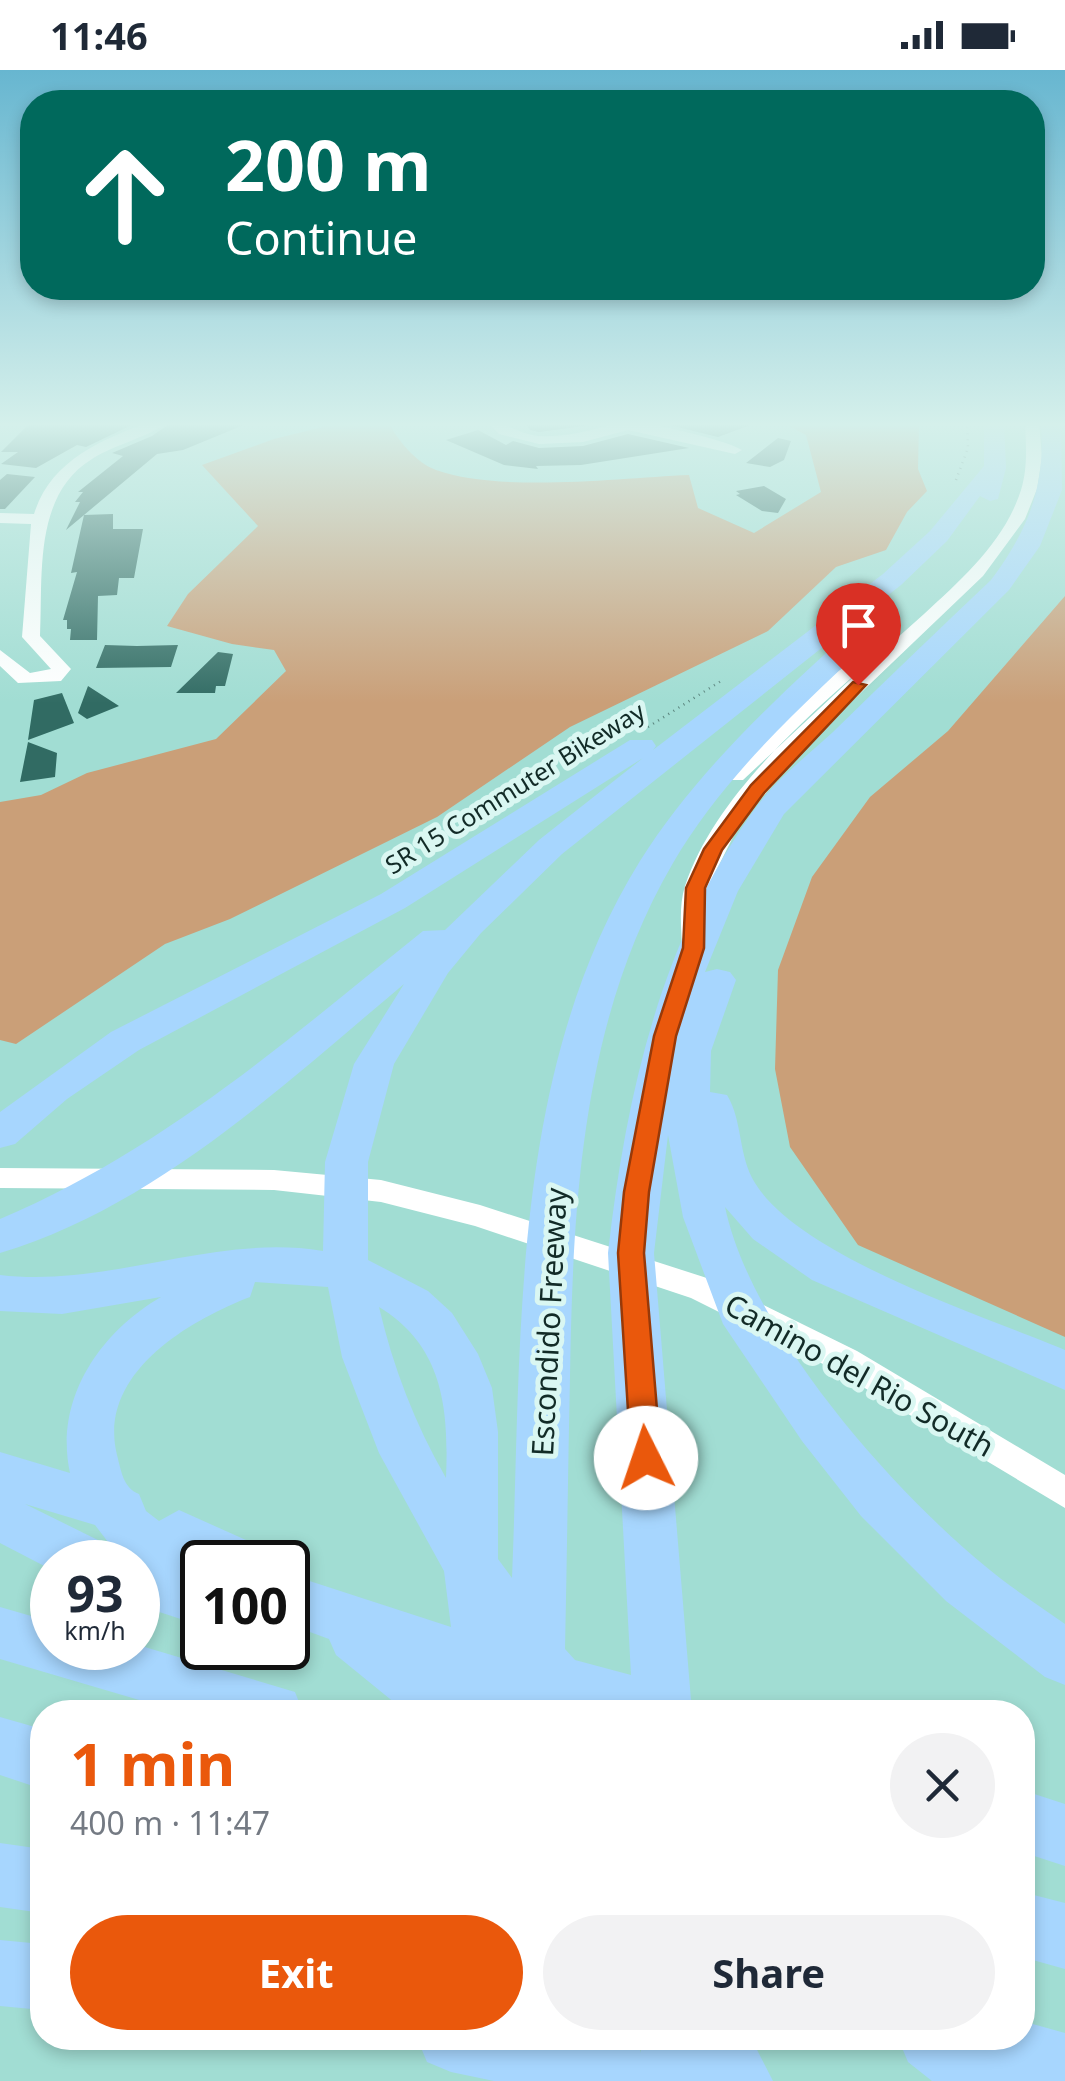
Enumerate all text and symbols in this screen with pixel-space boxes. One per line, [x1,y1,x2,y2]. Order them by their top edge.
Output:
text: 11:46 [50,9,148,61]
text: 200 m [225,116,432,212]
icon: ahead [60,130,190,260]
text: Continue [225,207,417,268]
pin [816,583,901,686]
icon: arrive [831,598,886,653]
street label: SR 15 Commuter Bikeway [378,693,651,881]
street label: Escondido Freeway [521,1186,576,1457]
street label: Camino del Rio South [718,1284,1002,1466]
position arrow [594,1406,698,1510]
speed limit sign: 100 [180,1540,310,1670]
text: 93 [66,1559,124,1627]
text: km/h [64,1613,126,1647]
text: 1 min [70,1722,235,1804]
button: close [890,1733,995,1838]
text: 400 m · 11:47 [70,1801,270,1844]
button: Exit [70,1915,523,2030]
button: Share [543,1915,995,2030]

